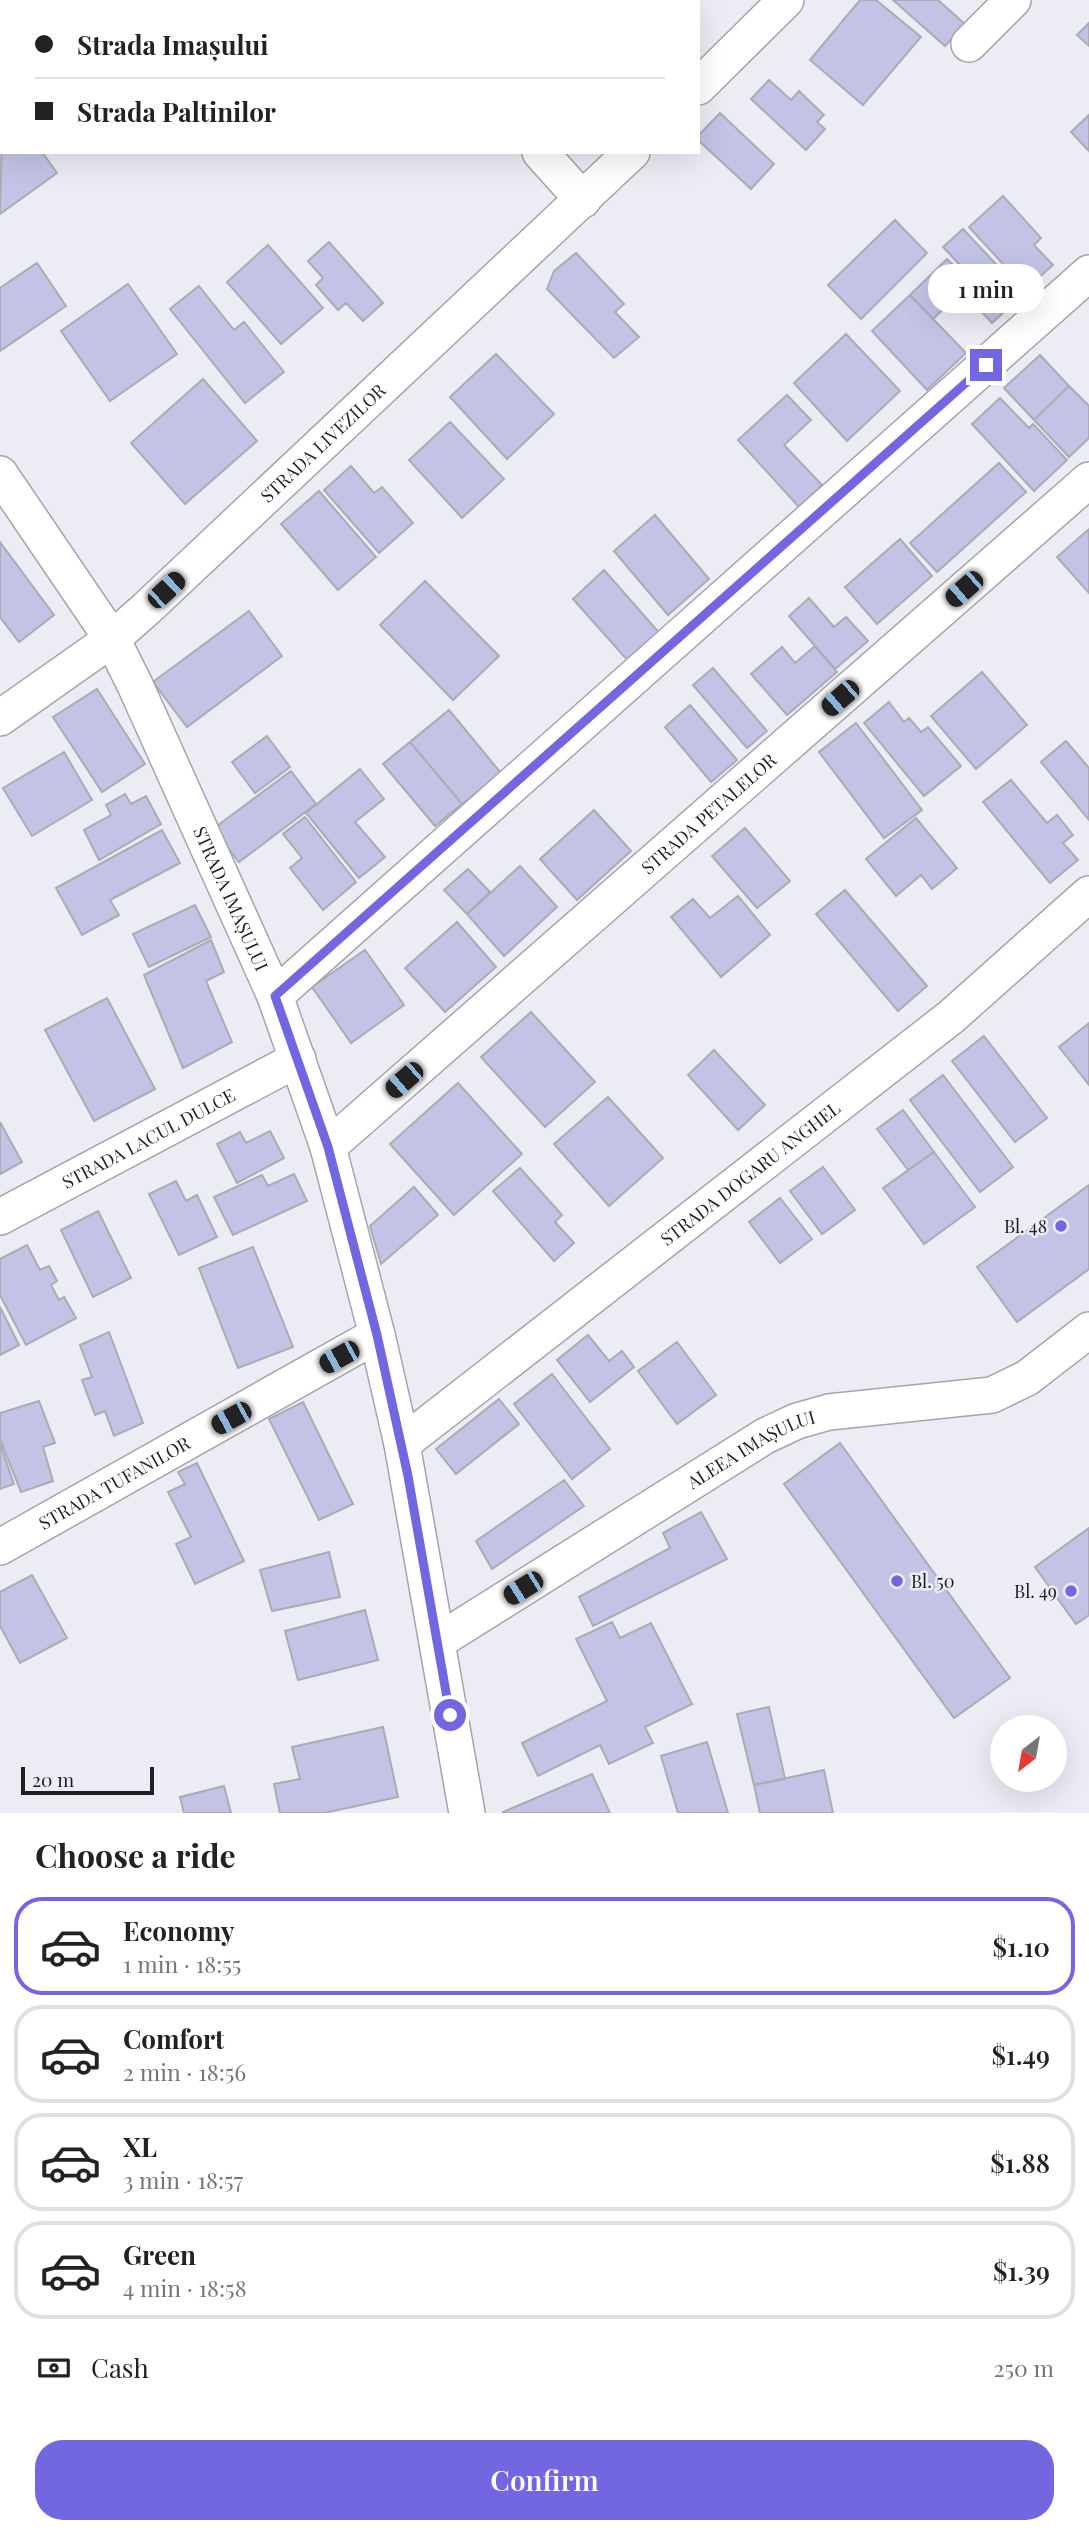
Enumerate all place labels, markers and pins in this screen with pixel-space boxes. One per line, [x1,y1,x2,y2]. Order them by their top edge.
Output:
place label: Bl. 48 [1004,1214,1047,1238]
marker: Bl. 48 [1053,1218,1069,1234]
place label: Bl. 50 [911,1569,955,1593]
marker: Bl. 50 [889,1573,905,1589]
place label: Bl. 49 [1014,1579,1057,1603]
marker: Bl. 49 [1063,1583,1079,1599]

